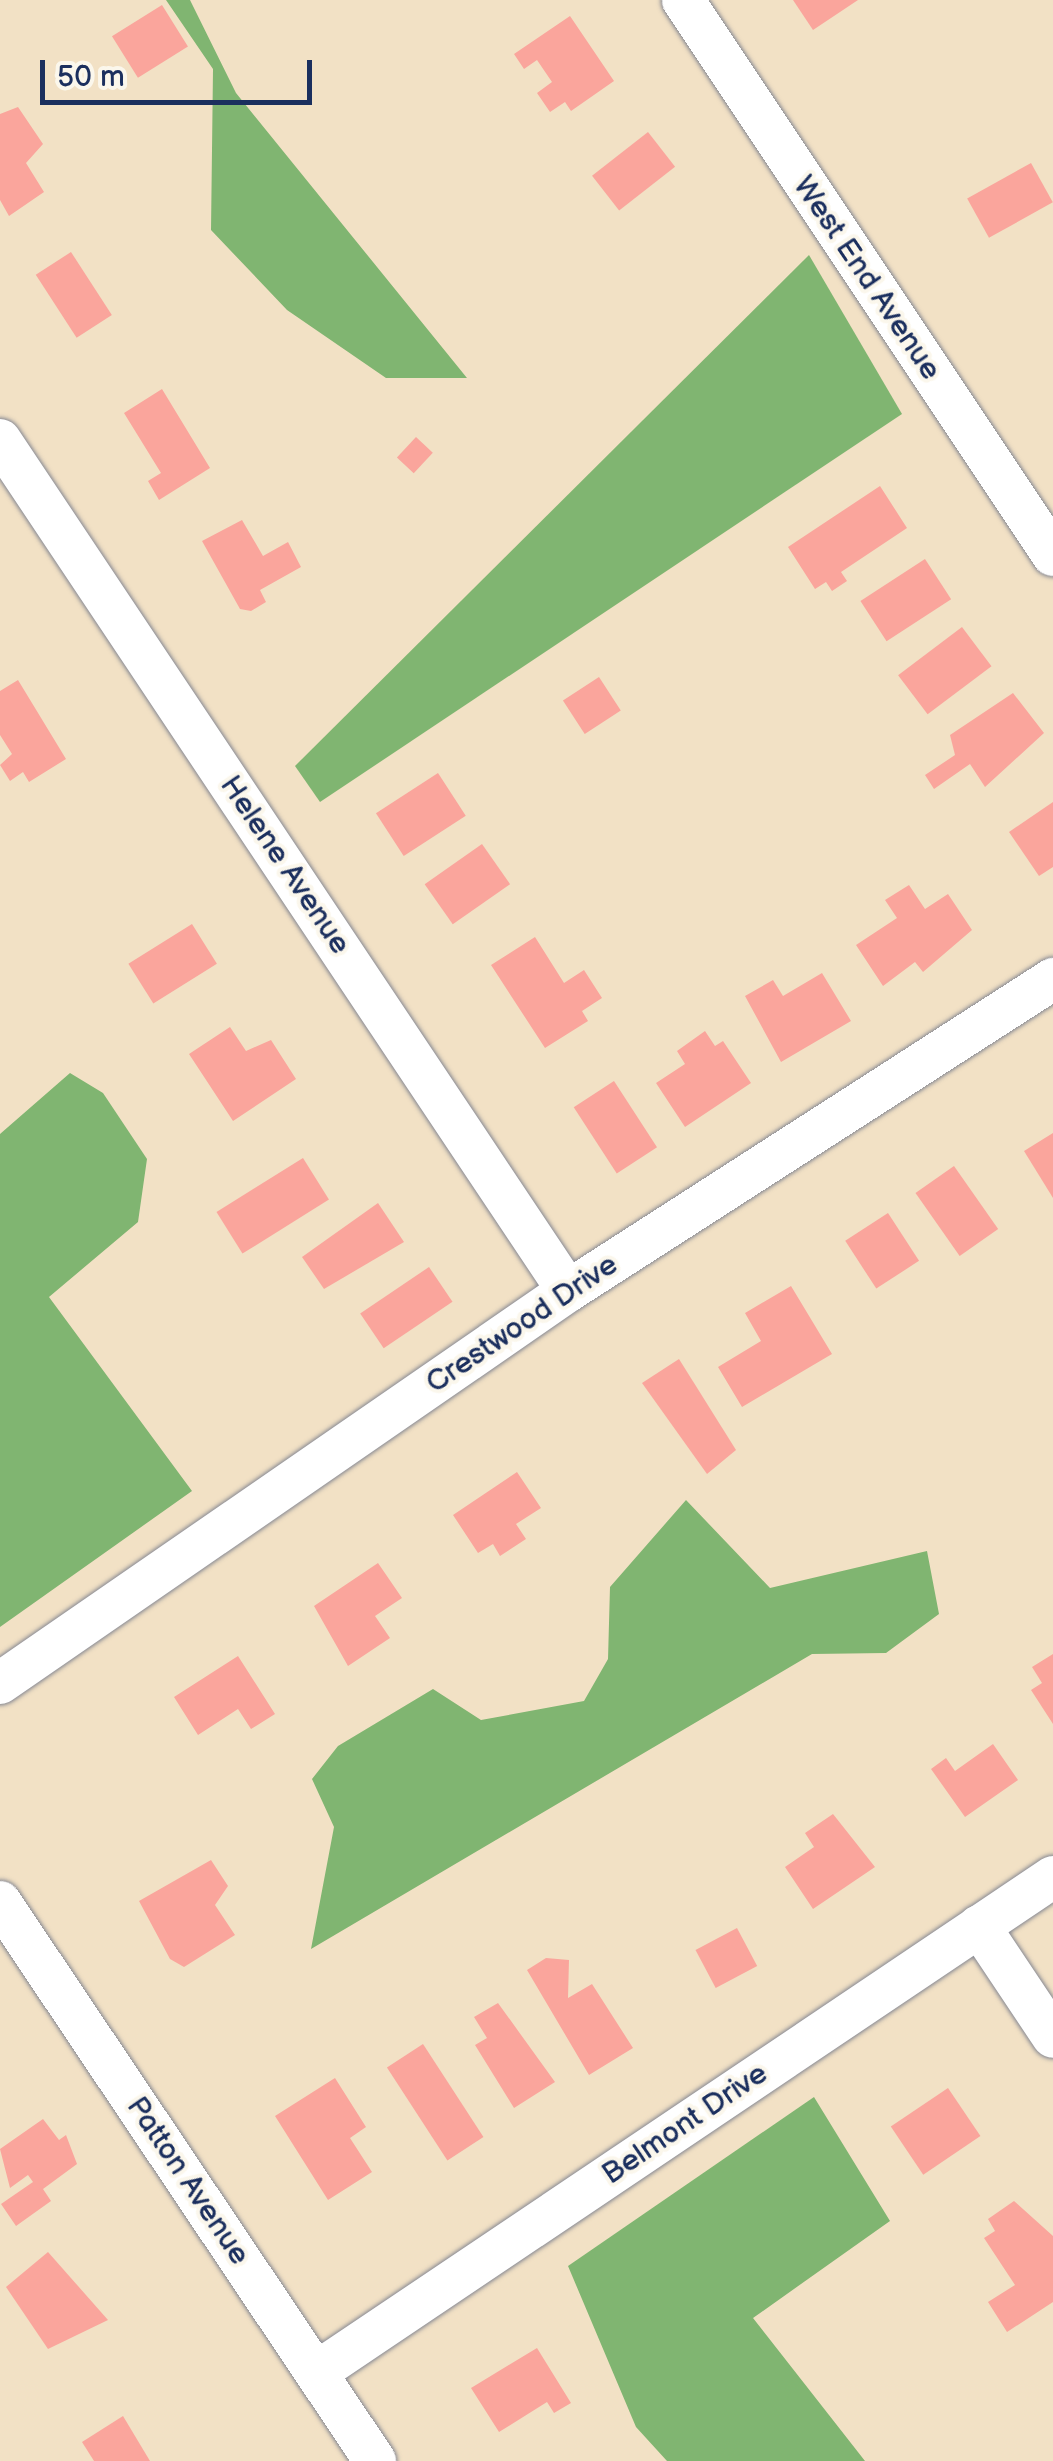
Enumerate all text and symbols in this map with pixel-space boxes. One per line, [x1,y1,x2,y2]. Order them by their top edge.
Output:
scale bar [45,40,318,102]
text: 50 m [57,59,125,95]
street label: West End Avenue [785,169,949,387]
street label: Helene Avenue [212,769,358,961]
street label: Crestwood Drive [419,1247,625,1401]
street label: Belmont Drive [595,2055,775,2193]
street label: Patton Avenue [119,2090,257,2272]

